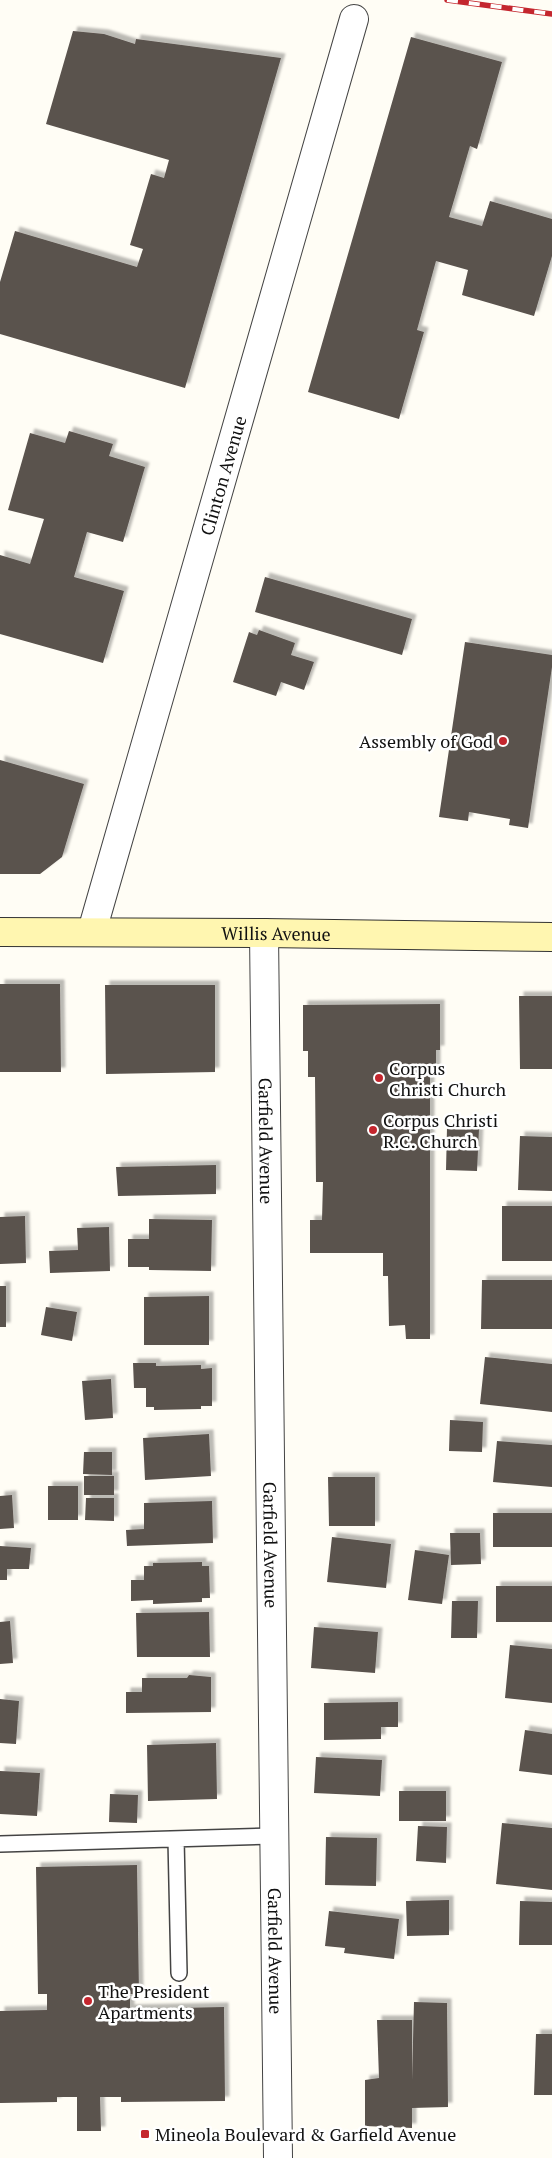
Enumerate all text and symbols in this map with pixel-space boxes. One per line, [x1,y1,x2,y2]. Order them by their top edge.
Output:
street label: Clinton Avenue [194,413,251,538]
place label: Assembly of God [359,729,493,753]
marker: Assembly of God [497,735,509,747]
street label: Willis Avenue [221,921,331,946]
place label: Corpus Christi Church [389,1056,507,1101]
marker: Corpus Christi Church [373,1072,385,1084]
street label: Garfield Avenue [254,1077,279,1204]
place label: Corpus Christi R.C. Church [383,1108,498,1153]
marker: Corpus Christi R.C. Church [367,1124,379,1136]
street label: Garfield Avenue [258,1481,284,1608]
street label: Garfield Avenue [263,1887,288,2014]
place label: The President Apartments [98,1979,210,2024]
marker: The President Apartments [82,1995,94,2007]
place label: Mineola Boulevard & Garfield Avenue [155,2122,456,2146]
marker: Mineola Boulevard & Garfield Avenue [139,2128,151,2140]

